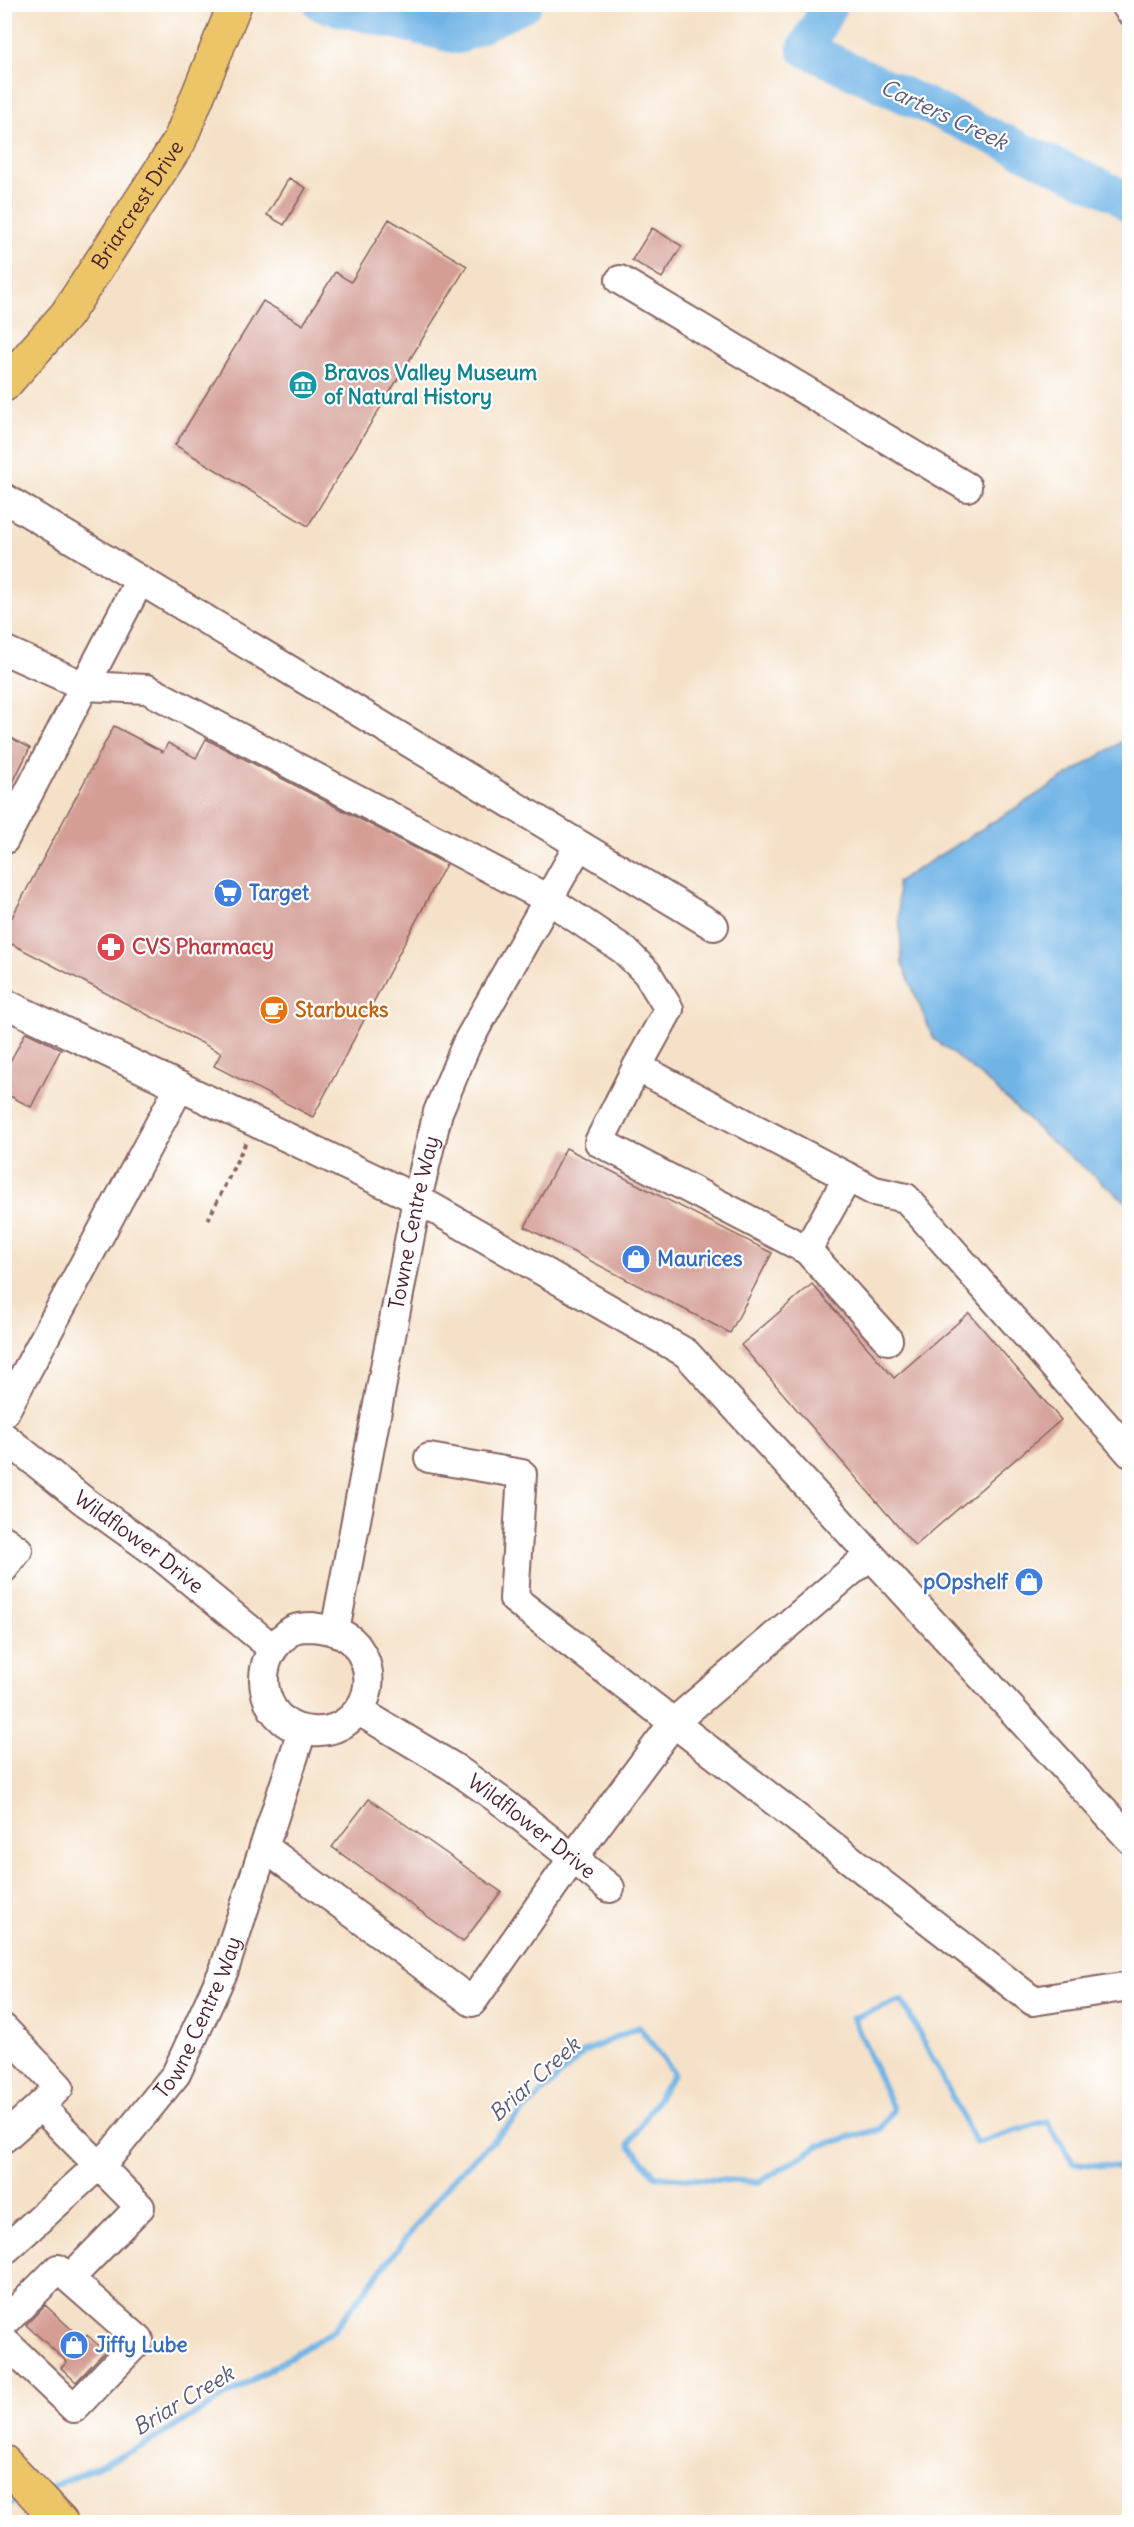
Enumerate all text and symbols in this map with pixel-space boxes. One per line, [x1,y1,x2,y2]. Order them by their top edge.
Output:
water label: Carters Creek [876,72,1013,156]
street label: Briarcrest Drive [86,135,189,274]
place label: Bravos Valley Museum of Natural History [324,359,538,410]
museum icon: Bravos Valley Museum of Natural History [287,369,319,401]
supermarket icon: Target [212,877,244,909]
place label: Target [249,879,310,906]
pharmacy icon: CVS Pharmacy [95,931,127,963]
place label: CVS Pharmacy [132,933,274,960]
cafe icon: Starbucks [258,994,290,1026]
place label: Starbucks [295,996,389,1023]
street label: Towne Centre Way [382,1133,445,1311]
shop icon: Maurices [620,1243,652,1275]
place label: Maurices [657,1245,743,1272]
street label: Wildflower Drive [69,1484,210,1599]
shop icon: pOpshelf [1013,1566,1045,1598]
place label: pOpshelf [923,1568,1009,1595]
street label: Wildflower Drive [462,1768,602,1884]
street label: Towne Centre Way [148,1933,247,2104]
water label: Briar Creek [483,2030,587,2127]
shop icon: Jiffy Lube [58,2329,90,2361]
place label: Jiffy Lube [95,2331,188,2358]
water label: Briar Creek [127,2358,240,2441]

